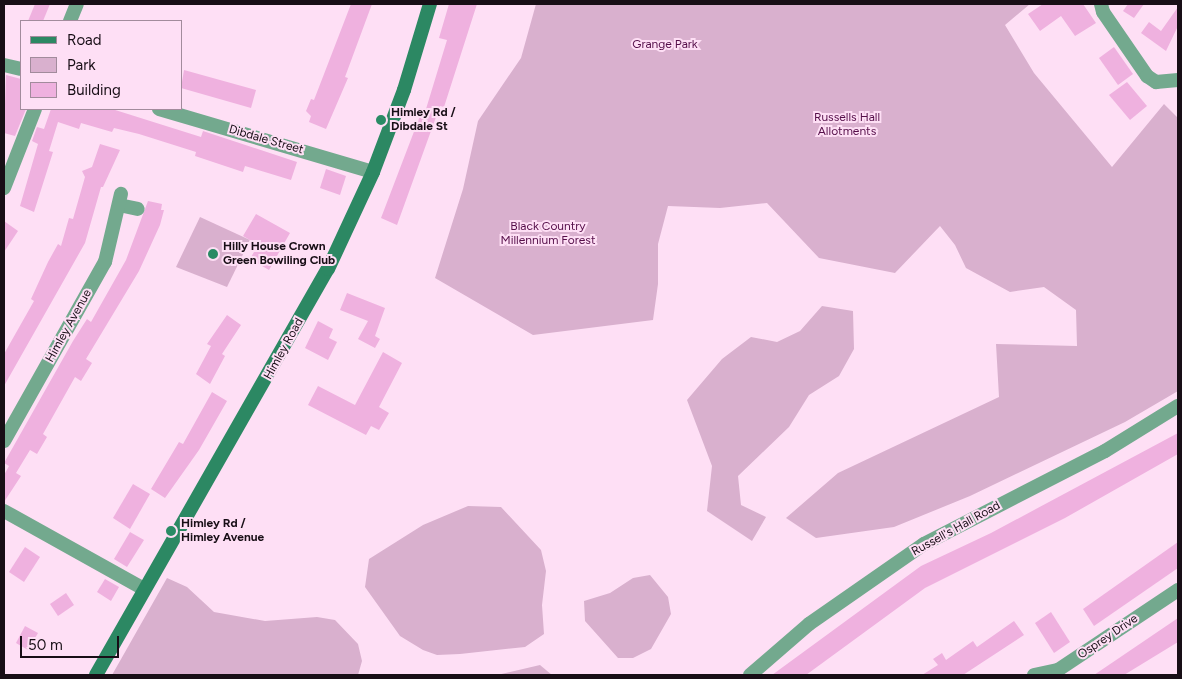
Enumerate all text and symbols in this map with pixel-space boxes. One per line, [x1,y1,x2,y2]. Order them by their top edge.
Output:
legend [20,20,182,110]
text: Road [67,31,102,49]
park label: Grange Park [632,38,698,52]
text: Park [67,56,96,74]
text: Building [67,81,121,99]
place label: Himley Rd / Dibdale St [391,106,456,134]
park label: Russells Hall Allotments [814,111,880,139]
marker: Himley Rd / Dibdale St [375,114,387,126]
street label: Dibdale Street [227,122,305,158]
park label: Black Country Millennium Forest [501,220,595,248]
place label: Hilly House Crown Green Bowiling Club [223,240,335,268]
marker: Hilly House Crown Green Bowiling Club [207,248,219,260]
street label: Himley Avenue [43,287,95,365]
street label: Himley Road [261,316,307,382]
street label: Russell's Hall Road [909,499,1003,559]
place label: Himley Rd / Himley Avenue [181,517,264,545]
marker: Himley Rd / Himley Avenue [165,525,177,537]
street label: Osprey Drive [1075,612,1141,662]
scale bar [22,626,121,658]
text: 50 m [28,636,63,654]

